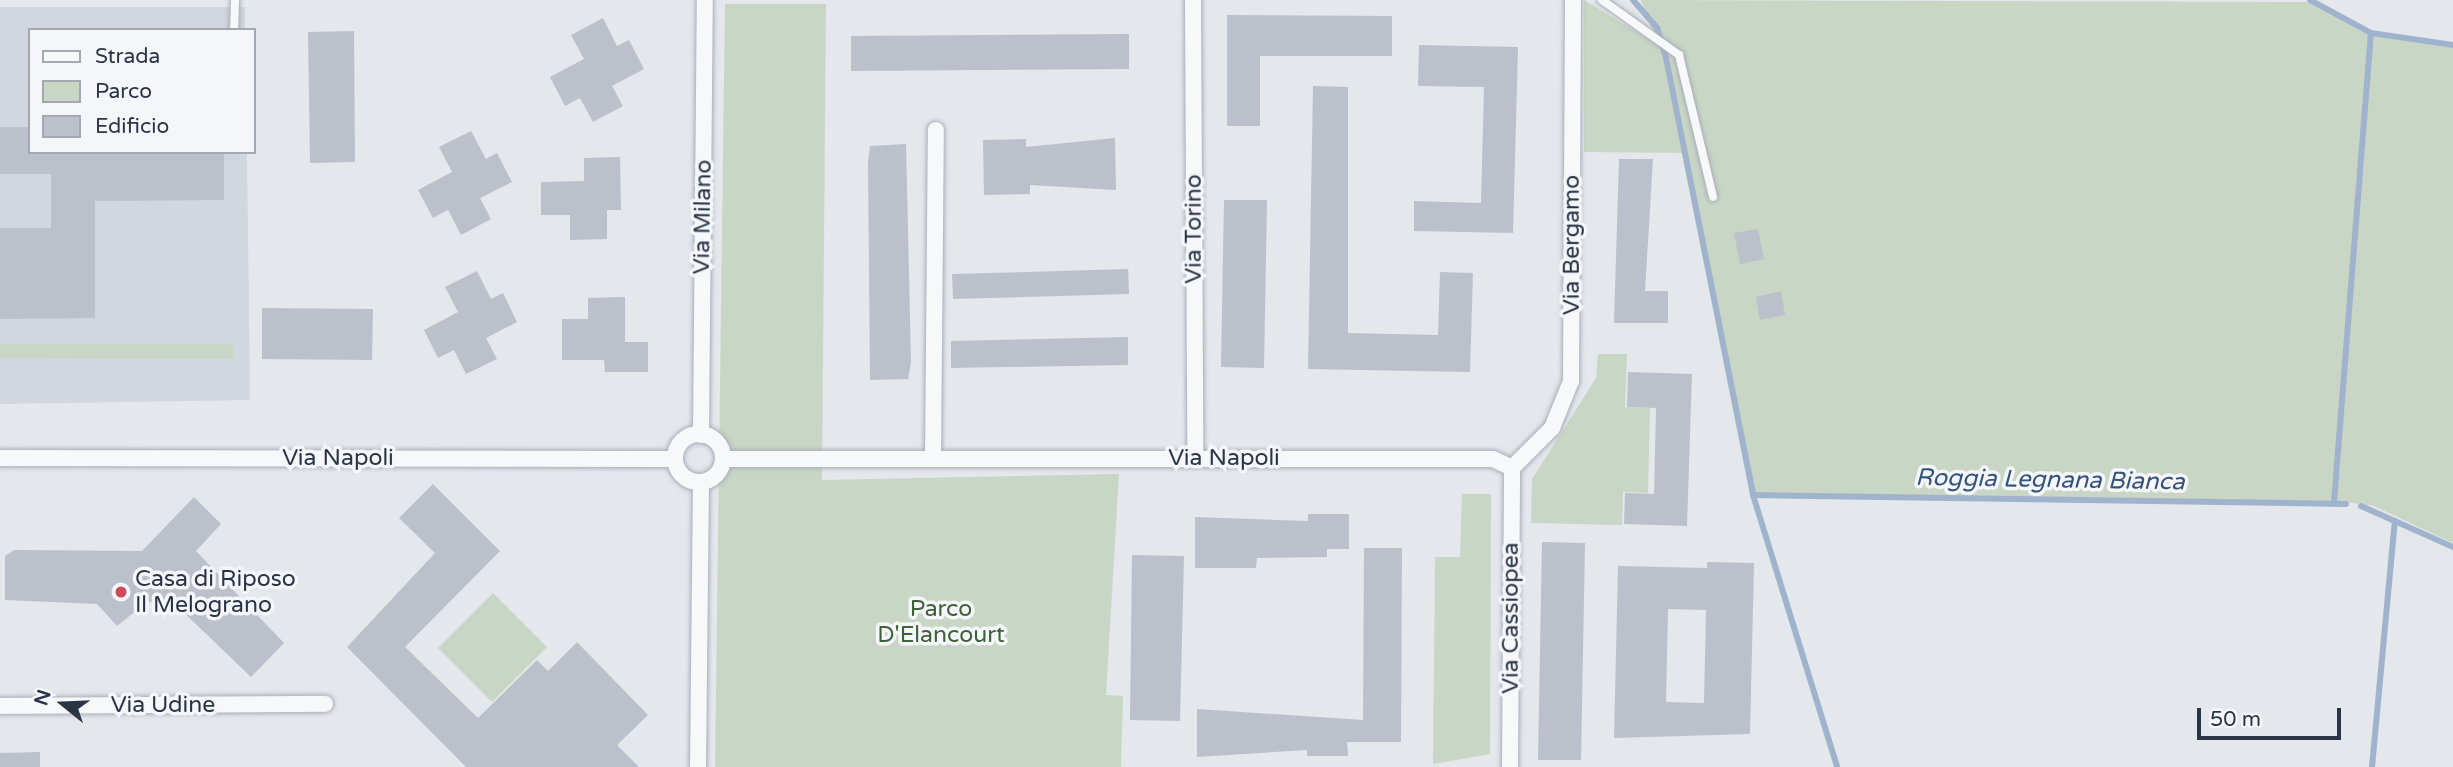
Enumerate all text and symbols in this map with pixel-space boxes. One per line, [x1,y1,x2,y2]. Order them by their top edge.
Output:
legend [28,28,256,154]
text: Strada [95,44,160,69]
text: Parco [95,79,152,104]
text: Edificio [95,114,169,139]
street label: Via Milano [688,159,718,275]
street label: Via Torino [1180,174,1208,284]
street label: Via Bergamo [1558,175,1586,315]
street label: Via Napoli [282,444,394,472]
street label: Via Napoli [1168,444,1280,472]
water label: Roggia Legnana Bianca [1915,463,2185,497]
street label: Via Cassiopea [1497,542,1525,694]
place label: Casa di Riposo Il Melograno [135,565,296,619]
marker: Casa di Riposo Il Melograno [113,584,129,600]
park label: Parco D'Elancourt [877,595,1005,649]
north arrow [28,669,98,739]
text: N [30,687,56,708]
street label: Via Udine [111,691,215,719]
scale bar [2201,694,2344,738]
text: 50 m [2210,707,2261,732]

